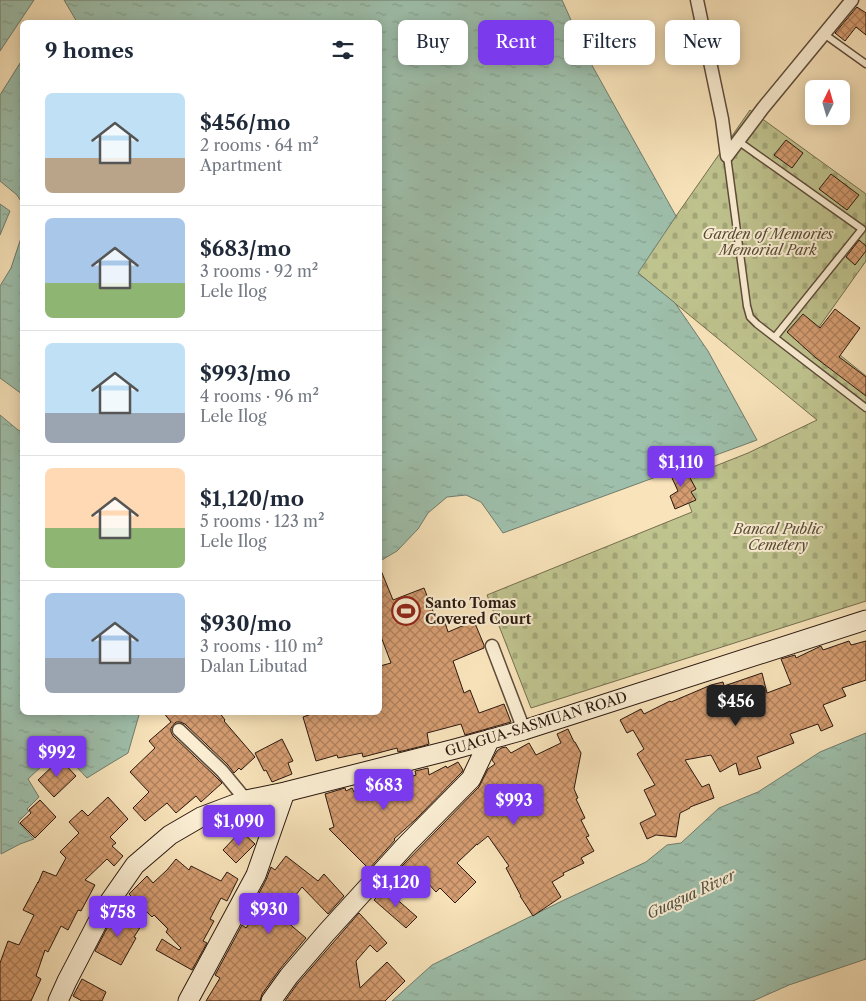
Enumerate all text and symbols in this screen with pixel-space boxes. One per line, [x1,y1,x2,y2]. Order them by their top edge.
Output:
chip: Buy [398,20,468,65]
chip: Rent [478,20,554,65]
chip: Filters [564,20,655,65]
chip: New [665,20,740,65]
icon: filters [329,36,357,64]
text: 9 homes [45,38,134,63]
north arrow [805,80,850,125]
map controls [805,80,850,125]
text: $456/mo [200,110,290,135]
icon: home [85,113,145,173]
text: 2 rooms · 64 m² [200,135,319,155]
text: Apartment [200,155,282,175]
park label: Garden of Memories Memorial Park [702,225,834,259]
text: $683/mo [200,236,291,261]
icon: home [85,238,145,298]
text: 3 rooms · 92 m² [200,261,318,281]
text: Lele Ilog [200,281,266,301]
text: $993/mo [200,361,291,386]
icon: home [85,363,145,423]
text: 4 rooms · 96 m² [200,386,319,406]
text: Lele Ilog [200,406,266,426]
pin: $1,110 [640,446,722,488]
text: $1,110 [659,452,703,472]
text: $1,120/mo [200,486,304,511]
icon: home [85,488,145,548]
text: 5 rooms · 123 m² [200,511,324,531]
park label: Bancal Public Cemetery [732,520,824,554]
text: Lele Ilog [200,531,266,551]
place label: Santo Tomas Covered Court [425,594,532,628]
sports icon: Santo Tomas Covered Court [391,596,421,626]
text: $930/mo [200,611,291,636]
icon: home [85,613,145,673]
text: 3 rooms · 110 m² [200,636,323,656]
text: Dalan Libutad [200,656,308,676]
pin: $456 [706,684,766,727]
street label: GUAGUA-SASMUAN ROAD [443,688,629,760]
text: $456 [718,691,754,711]
pin: $992 [27,736,87,778]
text: $992 [38,742,76,762]
pin: $683 [354,768,414,811]
text: $683 [365,775,403,795]
pin: $993 [484,784,544,826]
text: $993 [495,790,533,810]
pin: $1,090 [198,804,280,847]
text: $1,090 [214,811,264,831]
water label: Guagua River [643,865,740,923]
pin: $1,120 [355,866,437,908]
text: $1,120 [372,872,420,892]
pin: $930 [239,892,299,935]
pin: $758 [88,896,148,938]
text: $930 [250,899,288,919]
text: $758 [100,902,136,922]

